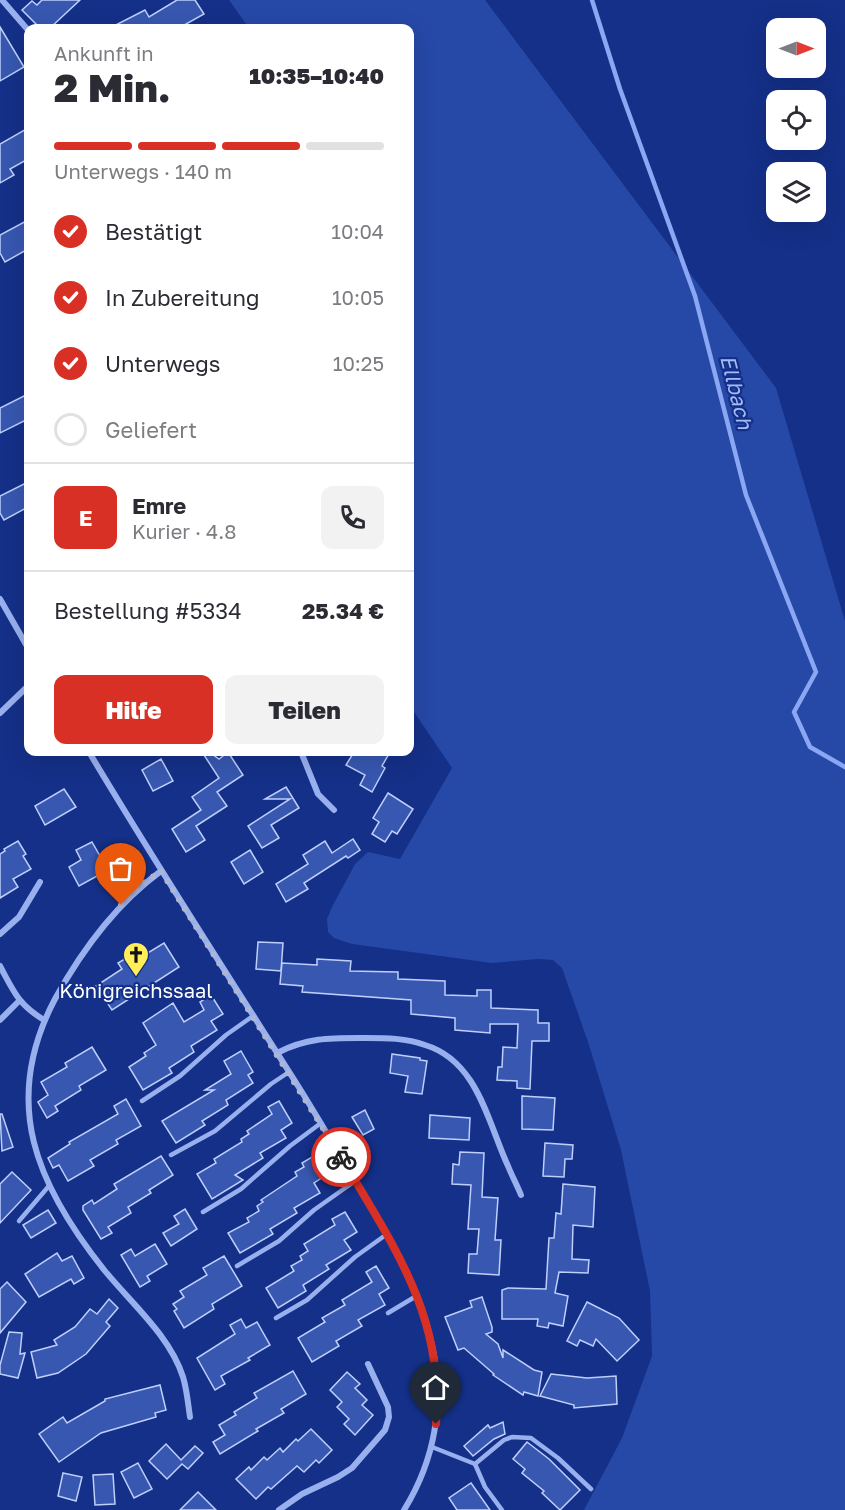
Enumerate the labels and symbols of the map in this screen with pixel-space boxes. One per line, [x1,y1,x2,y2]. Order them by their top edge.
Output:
north arrow [766,18,826,78]
water label: Ellbach [715,352,759,433]
pin [95,843,146,905]
church icon: Königreichssaal [121,940,151,978]
place label: Königreichssaal [59,978,213,1002]
courier [311,1127,371,1187]
pin [410,1362,461,1424]

